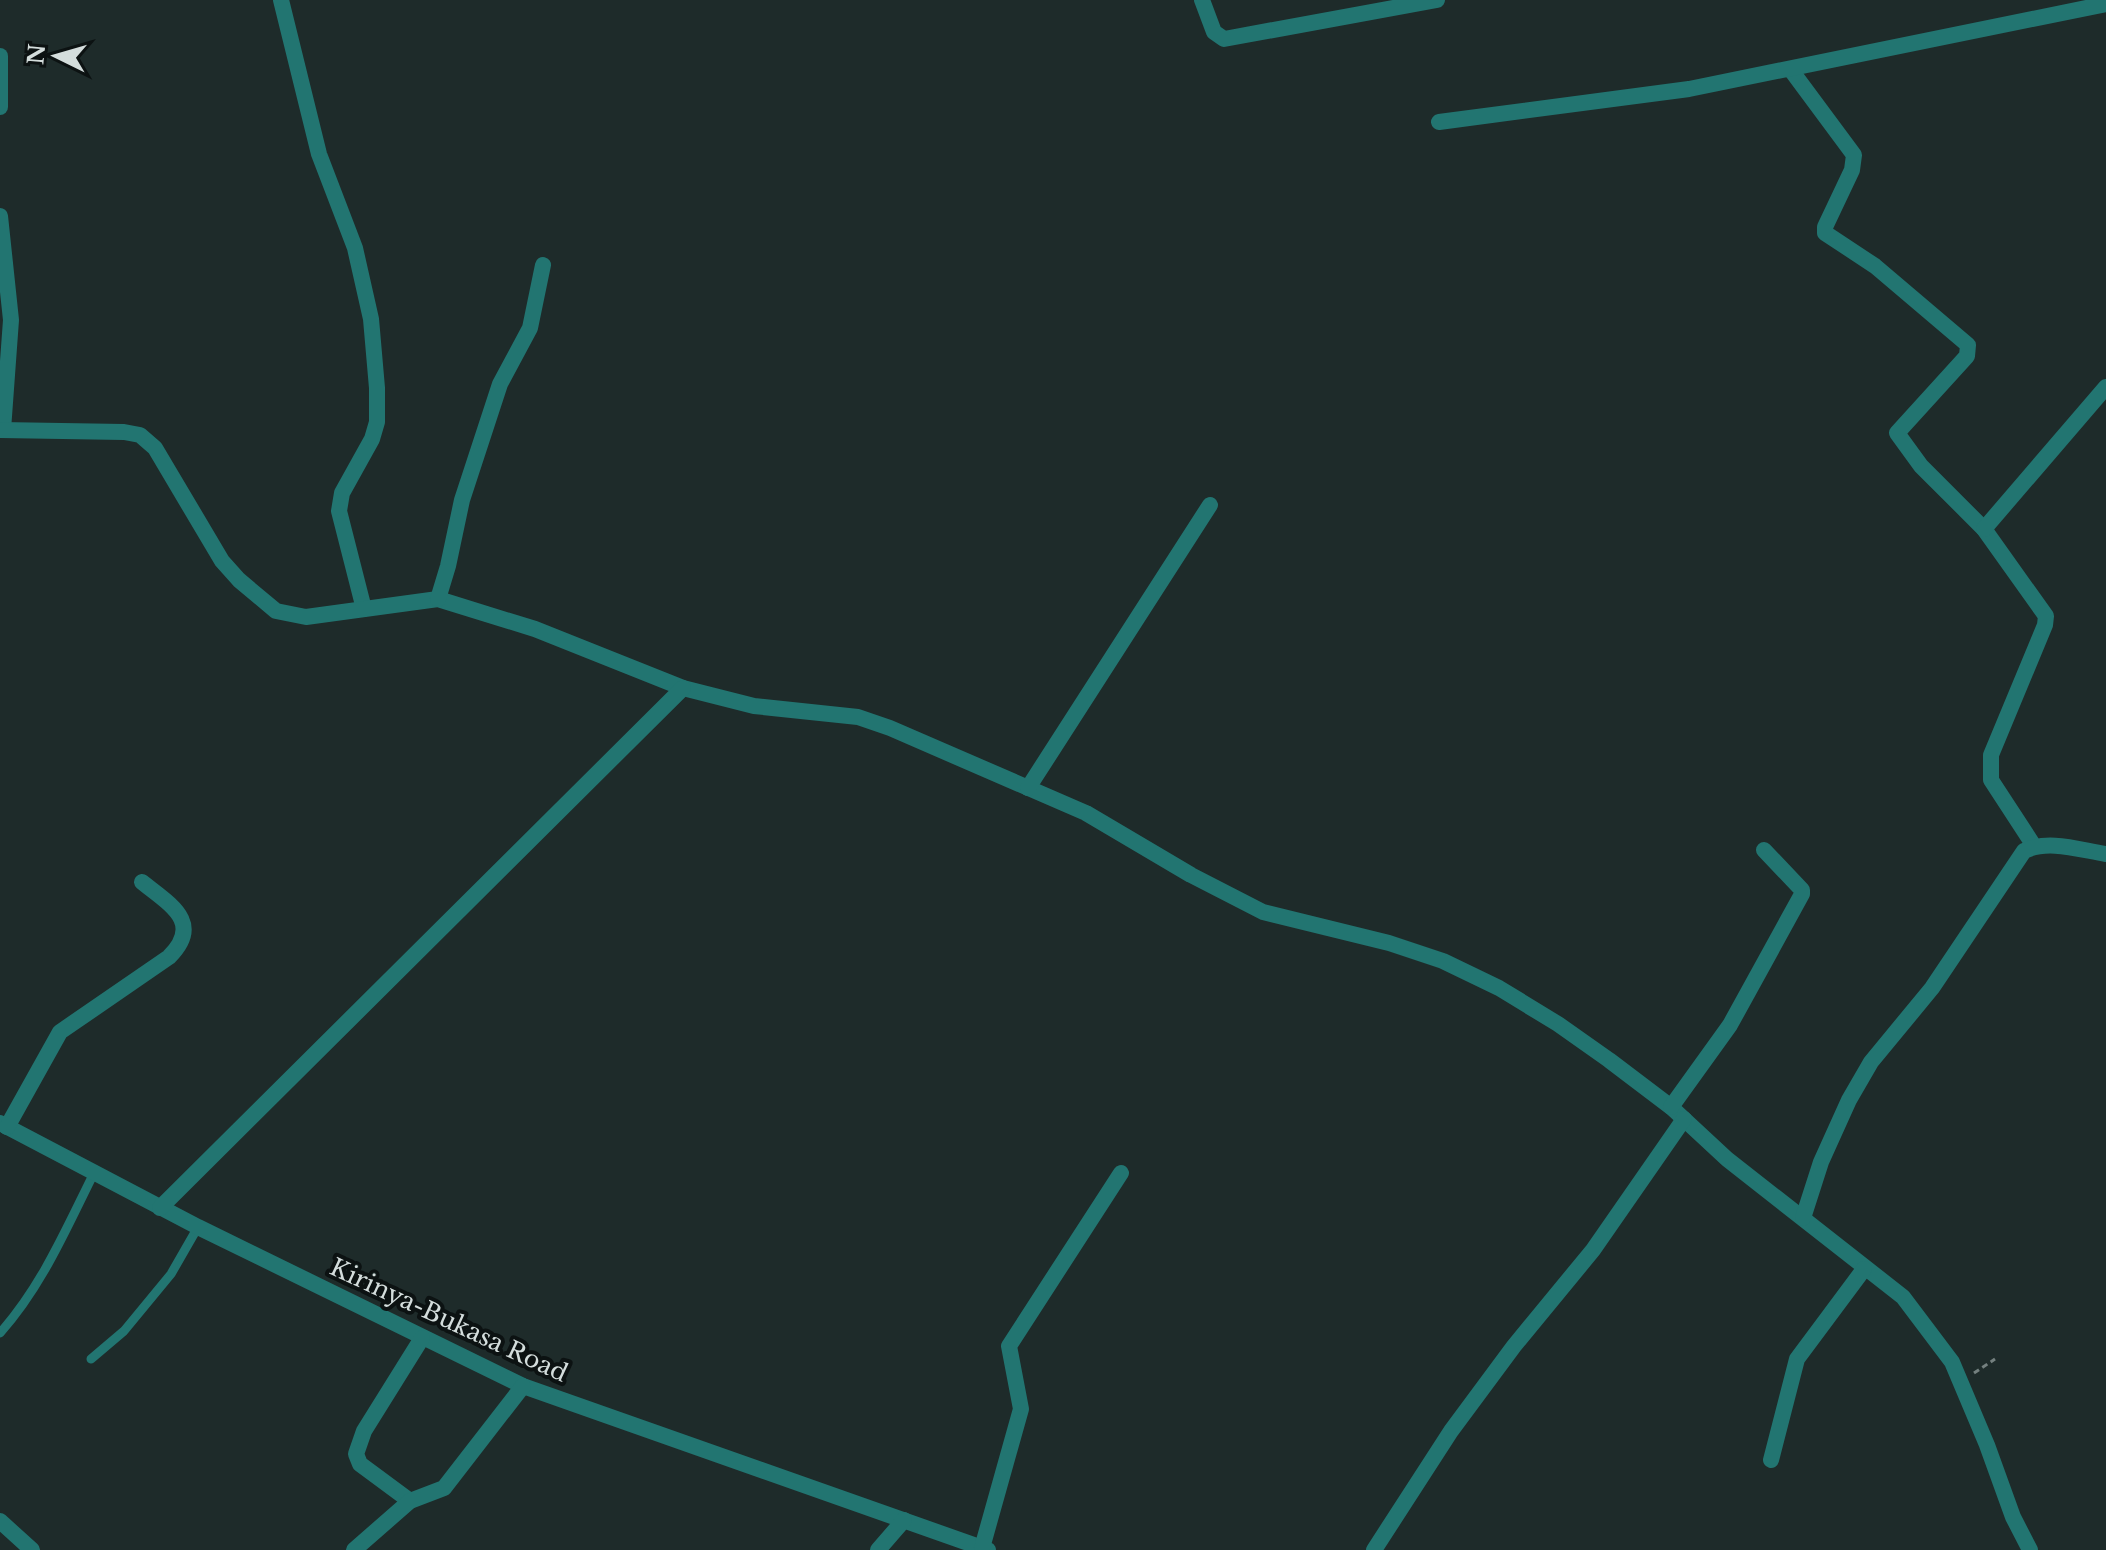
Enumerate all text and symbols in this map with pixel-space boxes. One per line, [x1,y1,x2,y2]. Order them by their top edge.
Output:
north arrow [16,16,96,96]
text: N [22,43,51,66]
street label: Kirinya-Bukasa Road [326,1252,572,1388]

